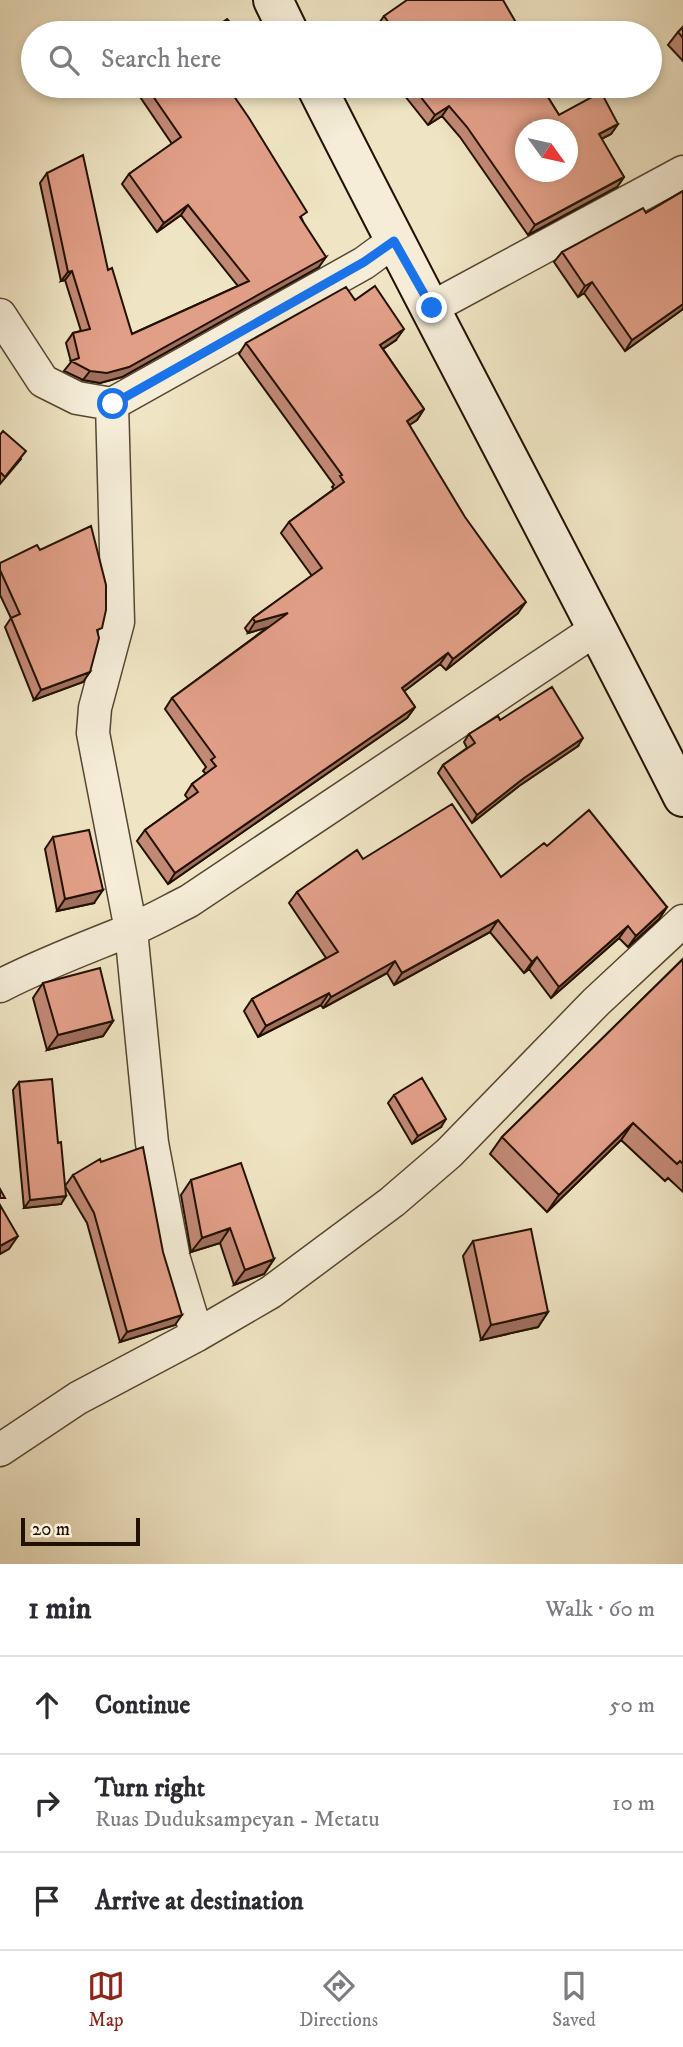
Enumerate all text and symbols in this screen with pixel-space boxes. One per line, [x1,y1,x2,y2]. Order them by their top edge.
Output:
search box [21,21,662,98]
icon: search [45,41,83,79]
text: Search here [101,43,221,76]
north arrow [515,119,578,182]
route end [416,292,447,323]
route start [97,388,128,419]
scale bar [21,1515,140,1547]
text: 20 m [32,1518,70,1541]
text: 1 min [28,1591,91,1628]
text: Walk · 60 m [545,1595,655,1624]
icon: ahead [28,1686,66,1724]
text: Continue [95,1689,190,1722]
text: 50 m [609,1691,655,1720]
text: Turn right [95,1772,205,1805]
icon: right [28,1784,66,1822]
text: 10 m [612,1789,655,1818]
text: Ruas Duduksampeyan - Metatu [95,1805,380,1834]
icon: arrive [28,1882,66,1920]
text: Arrive at destination [95,1885,304,1918]
tab: Map [87,1967,125,2032]
tab: Directions [299,1967,378,2032]
tab: Saved [552,1967,596,2032]

